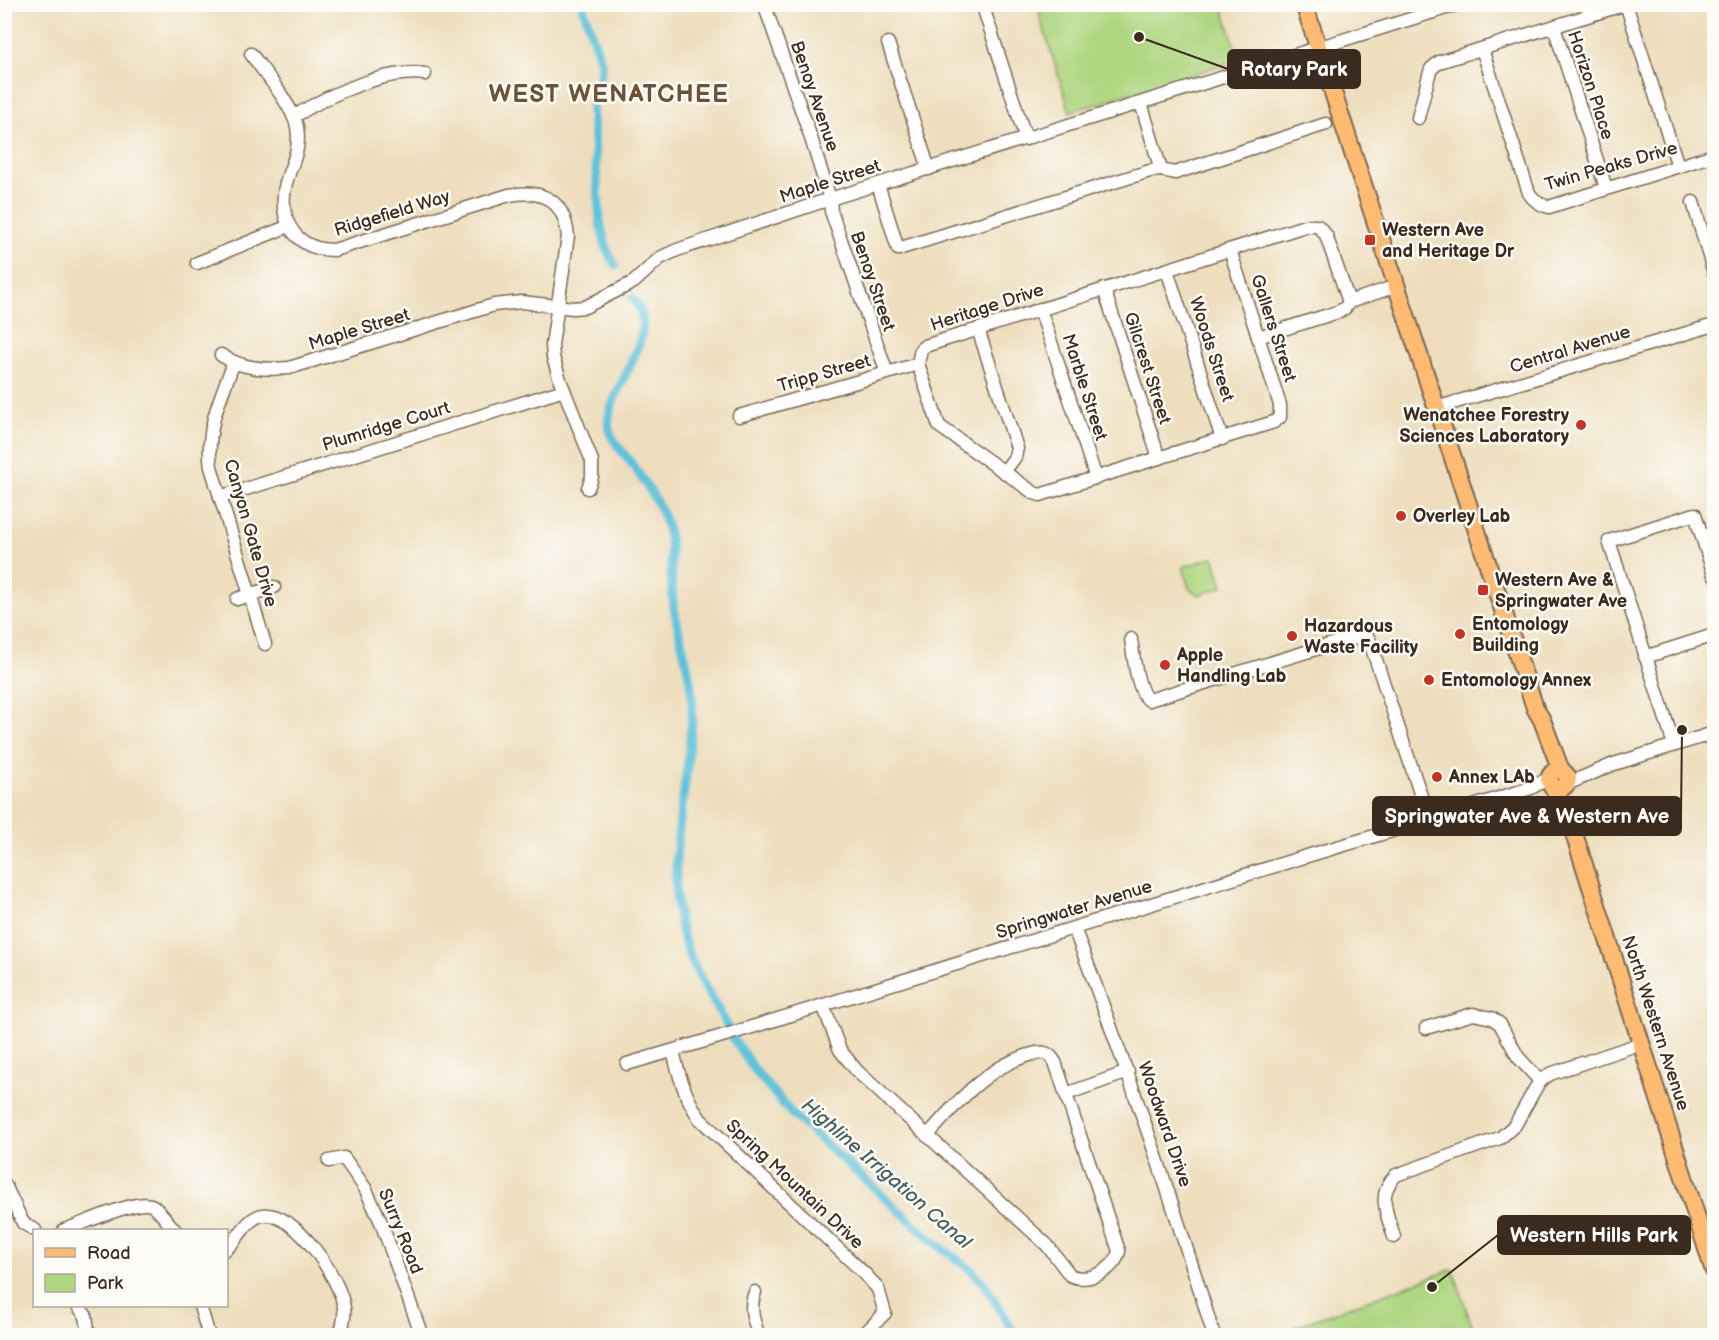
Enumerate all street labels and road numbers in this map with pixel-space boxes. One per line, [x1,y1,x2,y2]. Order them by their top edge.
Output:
street label: Horizon Place [1563,28,1618,143]
street label: Benoy Avenue [786,38,843,154]
street label: Twin Peaks Drive [1542,137,1680,195]
street label: Maple Street [777,155,884,208]
street label: Ridgefield Way [332,186,453,241]
street label: Benoy Street [846,229,900,334]
street label: Gallers Street [1246,272,1301,385]
street label: Heritage Drive [928,279,1047,336]
street label: Woods Street [1185,294,1238,405]
street label: Maple Street [306,304,413,355]
street label: Gilcrest Street [1120,310,1176,427]
street label: Central Avenue [1507,321,1633,378]
street label: Marble Street [1057,331,1112,444]
street label: Tripp Street [775,350,873,397]
street label: Plumridge Court [320,397,453,456]
street label: Canyon Gate Drive [219,457,282,610]
street label: Springwater Avenue [994,876,1155,943]
street label: North Western Avenue [1617,933,1694,1114]
street label: Woodward Drive [1133,1059,1196,1190]
street label: Spring Mountain Drive [722,1115,868,1254]
street label: Surry Road [374,1185,427,1277]

